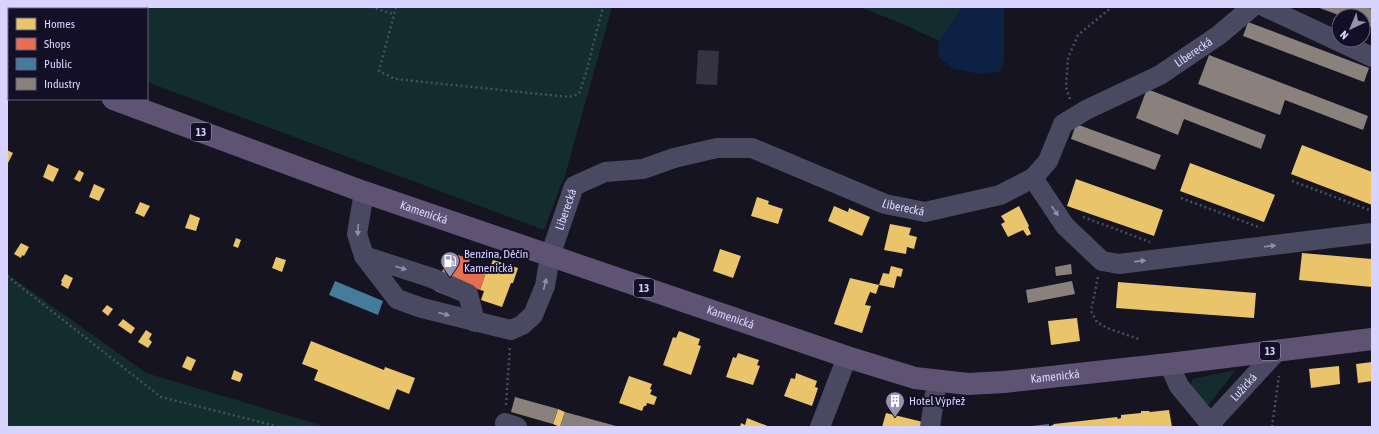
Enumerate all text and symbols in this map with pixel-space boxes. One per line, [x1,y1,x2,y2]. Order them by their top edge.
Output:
legend [8,8,148,100]
north arrow [1331,8,1371,48]
text: Homes [44,17,75,31]
text: N [1338,29,1351,42]
street label: Liberecká [1172,34,1215,70]
text: Shops [44,37,70,51]
text: Public [44,57,72,71]
text: Industry [44,77,81,91]
road number: 13 [191,123,211,141]
street label: Liberecká [552,187,580,232]
street label: Liberecká [880,196,926,219]
street label: Kamenická [398,198,449,227]
one-way arrow [1051,206,1059,216]
one-way arrow [355,224,362,237]
one-way arrow [1264,243,1276,249]
place label: Benzina, Děčín Kamenická [464,247,528,275]
fuel station icon: Benzina, Děčín Kamenická [439,250,461,278]
one-way arrow [1134,258,1147,264]
one-way arrow [395,265,407,271]
one-way arrow [542,277,548,289]
road number: 13 [634,279,654,297]
street label: Kamenická [705,303,756,332]
one-way arrow [438,311,450,317]
road number: 13 [1260,342,1280,360]
street label: Kamenická [1030,367,1080,386]
street label: Lužická [1228,370,1260,404]
building icon: Hotel Výpřež [884,390,906,418]
place label: Hotel Výpřež [909,394,966,408]

